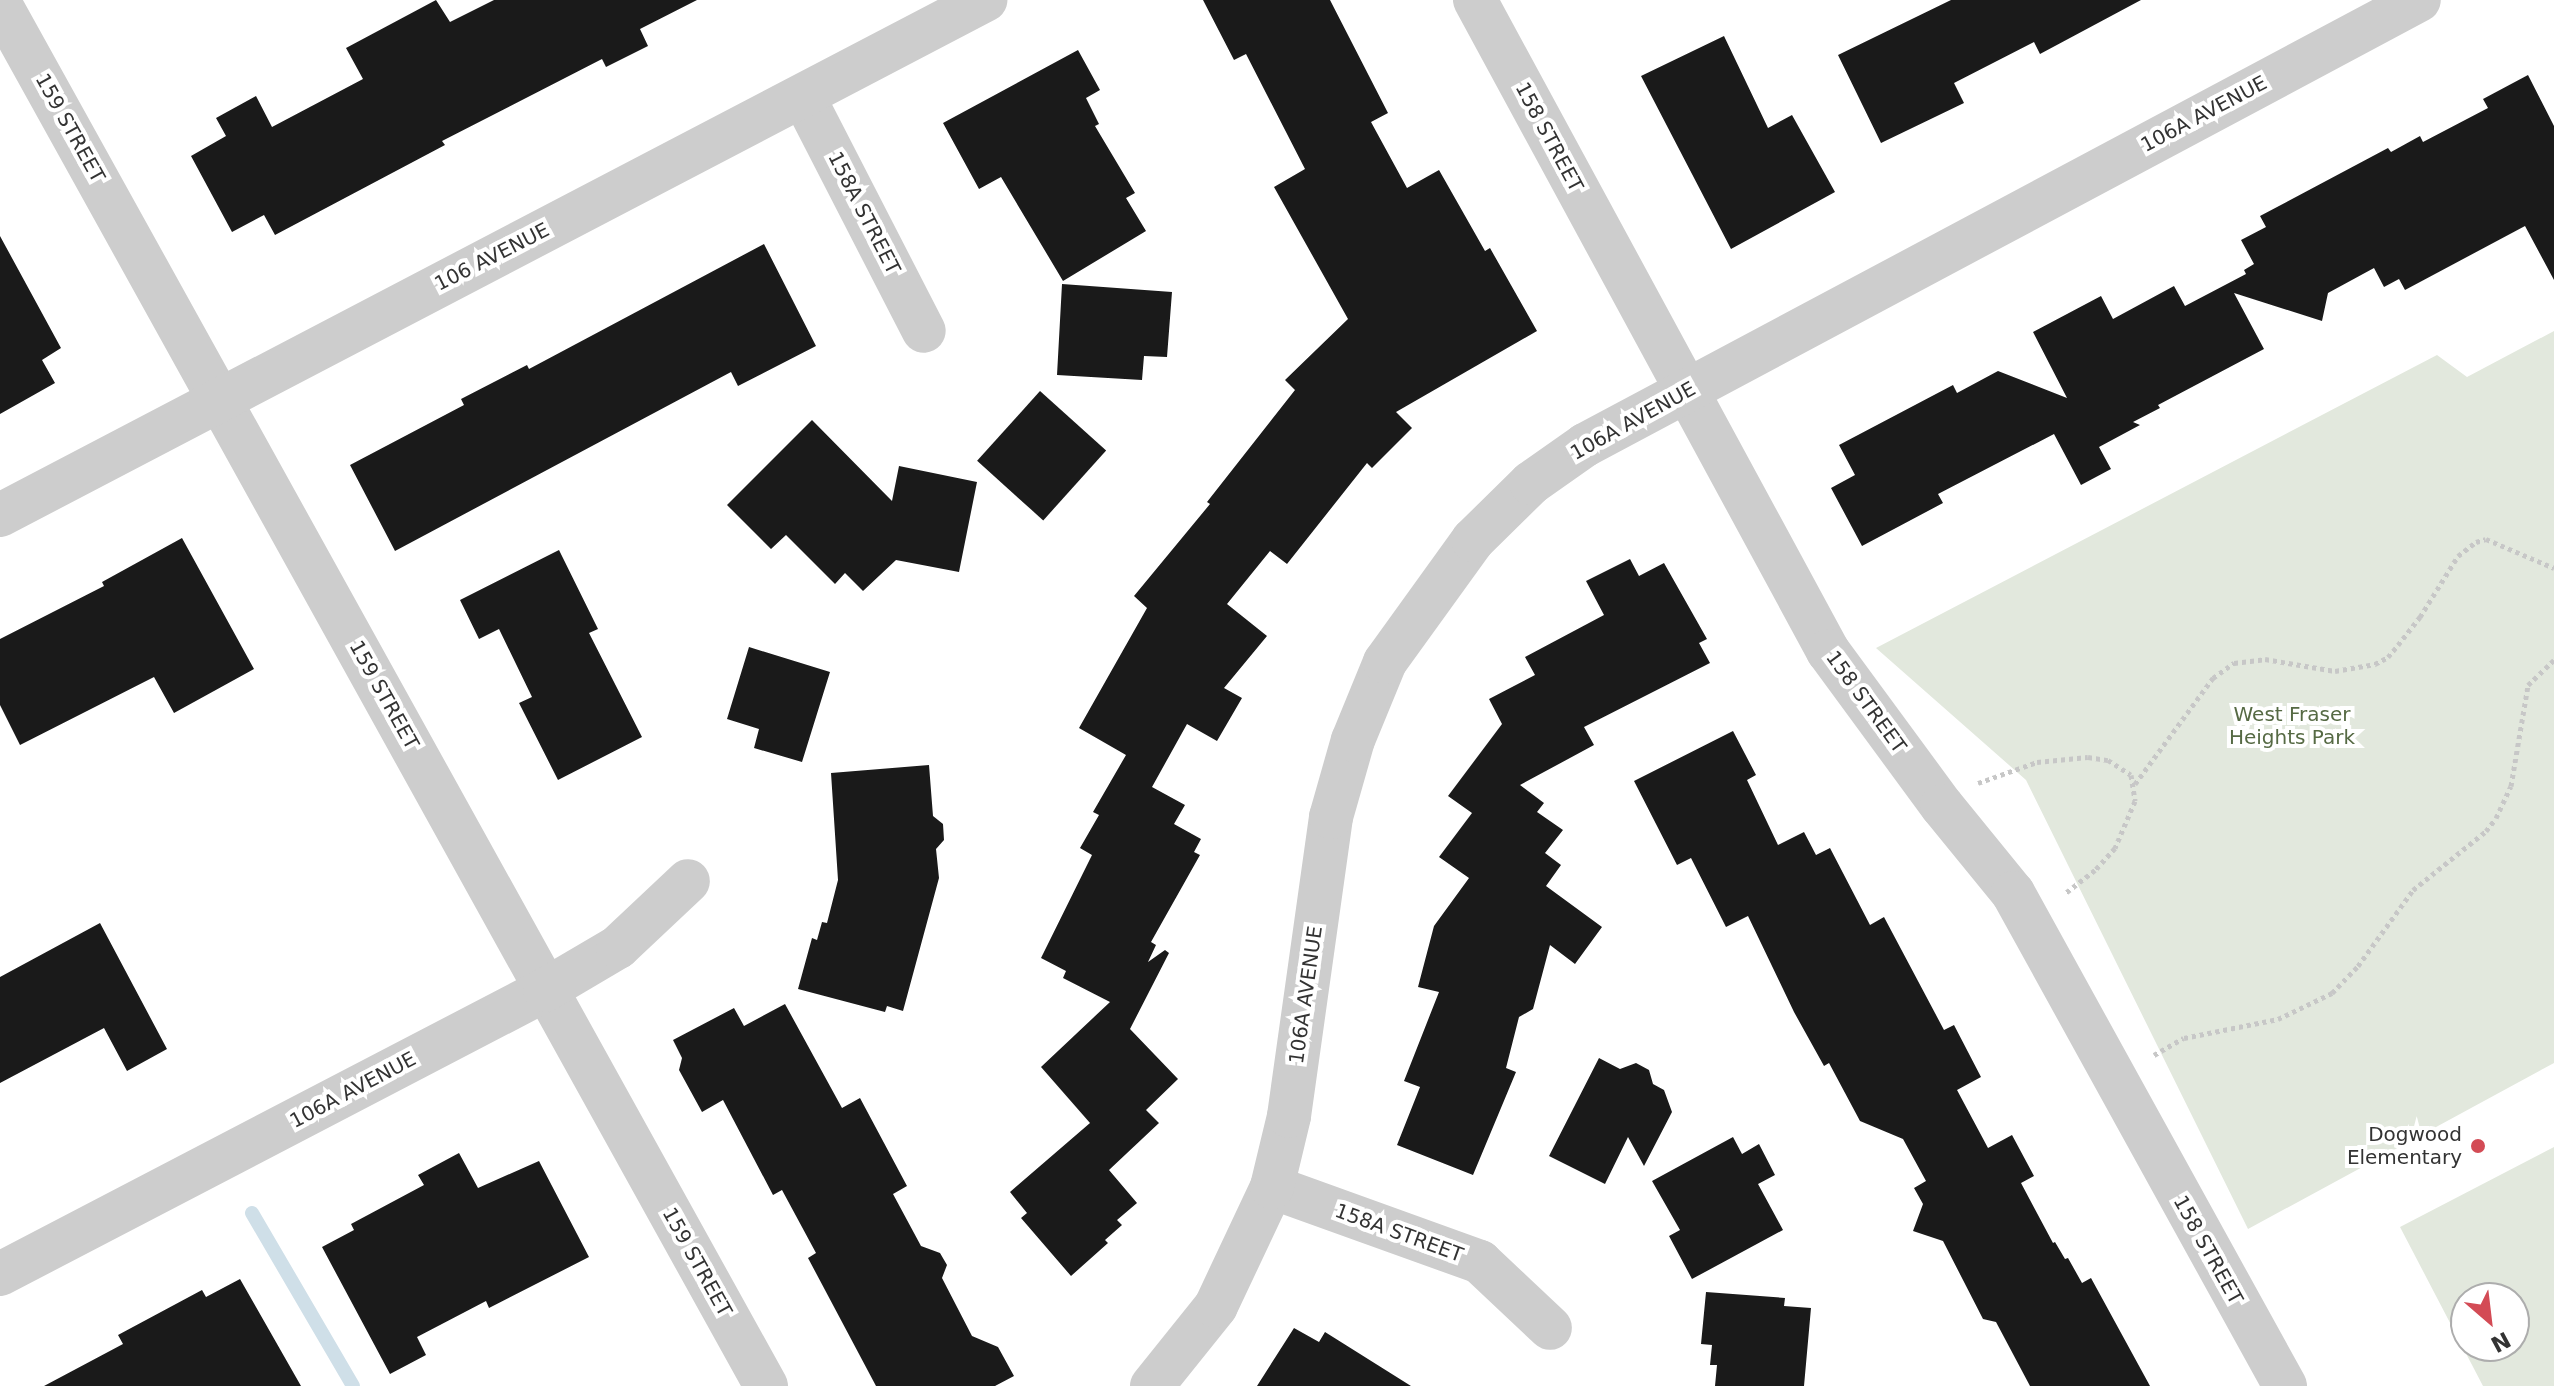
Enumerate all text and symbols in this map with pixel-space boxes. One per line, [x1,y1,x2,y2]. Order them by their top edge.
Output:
street label: 159 STREET [30,69,110,187]
street label: 106A AVENUE [2137,71,2271,157]
street label: 158 STREET [1510,78,1588,196]
street label: 158A STREET [823,148,905,278]
street label: 106 AVENUE [431,218,553,296]
street label: 106A AVENUE [1566,377,1700,465]
street label: 159 STREET [344,636,424,754]
street label: 158 STREET [1821,646,1911,758]
park label: West Fraser Heights Park [2229,703,2355,750]
street label: 106A AVENUE [1284,924,1328,1066]
street label: 106A AVENUE [286,1047,420,1133]
place label: Dogwood Elementary [2347,1122,2462,1169]
marker: Dogwood Elementary [2469,1137,2487,1155]
street label: 158 STREET [2168,1191,2248,1309]
street label: 158A STREET [1332,1199,1466,1267]
street label: 159 STREET [657,1203,737,1321]
north arrow [2450,1282,2530,1362]
text: N [2487,1327,2515,1357]

